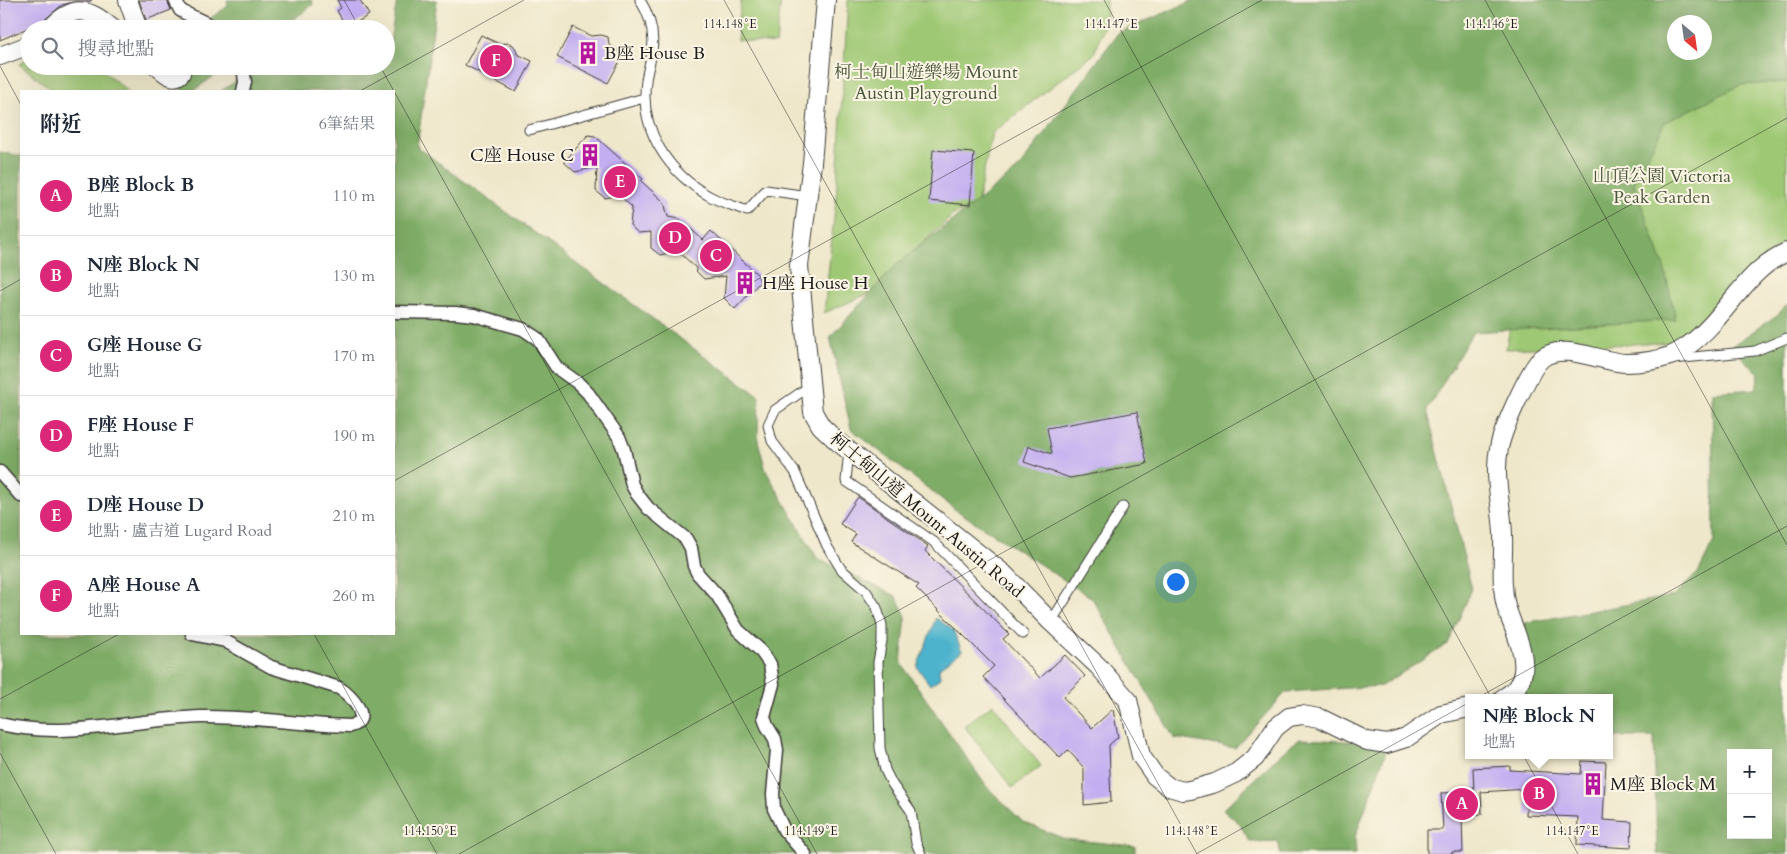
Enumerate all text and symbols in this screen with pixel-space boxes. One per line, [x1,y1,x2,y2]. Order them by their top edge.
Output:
north arrow [1667,15,1712,60]
text: 114.148°E [703,16,757,32]
text: 114.147°E [1084,16,1138,32]
text: 114.146°E [1464,16,1518,32]
search box [20,20,395,75]
icon: search [38,34,66,62]
text: 搜尋地點 [78,36,154,62]
building icon: B座 House B [575,40,601,66]
place label: B座 House B [604,41,705,66]
pin: F [480,42,512,80]
park label: 柯士甸山遊樂場 Mount Austin Playground [834,60,1018,106]
text: 附近 [40,110,82,139]
text: 6筆結果 [319,113,375,135]
building icon: C座 House C [577,142,603,168]
place label: C座 House C [470,143,574,168]
pin: E [604,163,636,201]
park label: 山頂公園 Victoria Peak Garden [1593,164,1731,210]
text: B座 Block B [87,172,194,198]
text: A [50,185,62,207]
text: 110 m [333,185,375,207]
text: 地點 [87,200,119,222]
pin: D [659,219,691,257]
pin: C [700,237,732,275]
text: N座 Block N [87,252,200,278]
text: B [50,265,62,287]
text: 130 m [333,265,375,287]
building icon: H座 House H [732,270,758,296]
place label: H座 House H [762,271,869,296]
text: 地點 [87,280,119,302]
text: G座 House G [87,332,203,358]
text: C [50,345,62,367]
text: 170 m [333,345,375,367]
text: 地點 [87,360,119,382]
text: F座 House F [87,412,194,438]
text: D [49,425,63,447]
text: 190 m [333,425,375,447]
street label: 柯士甸山道 Mount Austin Road [824,427,1029,604]
text: 地點 [87,440,119,462]
text: D座 House D [87,492,204,518]
text: E [51,505,61,527]
text: 210 m [333,505,375,527]
text: 地點 · 盧吉道 Lugard Road [87,520,272,542]
your location [1163,569,1189,595]
text: A座 House A [87,572,200,598]
text: F [51,585,61,607]
text: 260 m [333,585,375,607]
text: 地點 [87,600,119,622]
popup [1465,694,1613,759]
text: N座 Block N [1483,703,1595,729]
text: 地點 [1483,731,1515,753]
map controls [1727,749,1772,839]
button: + [1727,749,1772,794]
building icon: M座 Block M [1580,771,1606,797]
place label: M座 Block M [1610,772,1716,797]
pin: B [1523,775,1555,813]
pin: A [1446,785,1478,823]
button: − [1727,794,1772,839]
text: 114.150°E [403,823,457,839]
text: 114.149°E [784,823,838,839]
text: 114.148°E [1164,823,1218,839]
text: 114.147°E [1545,823,1599,839]

